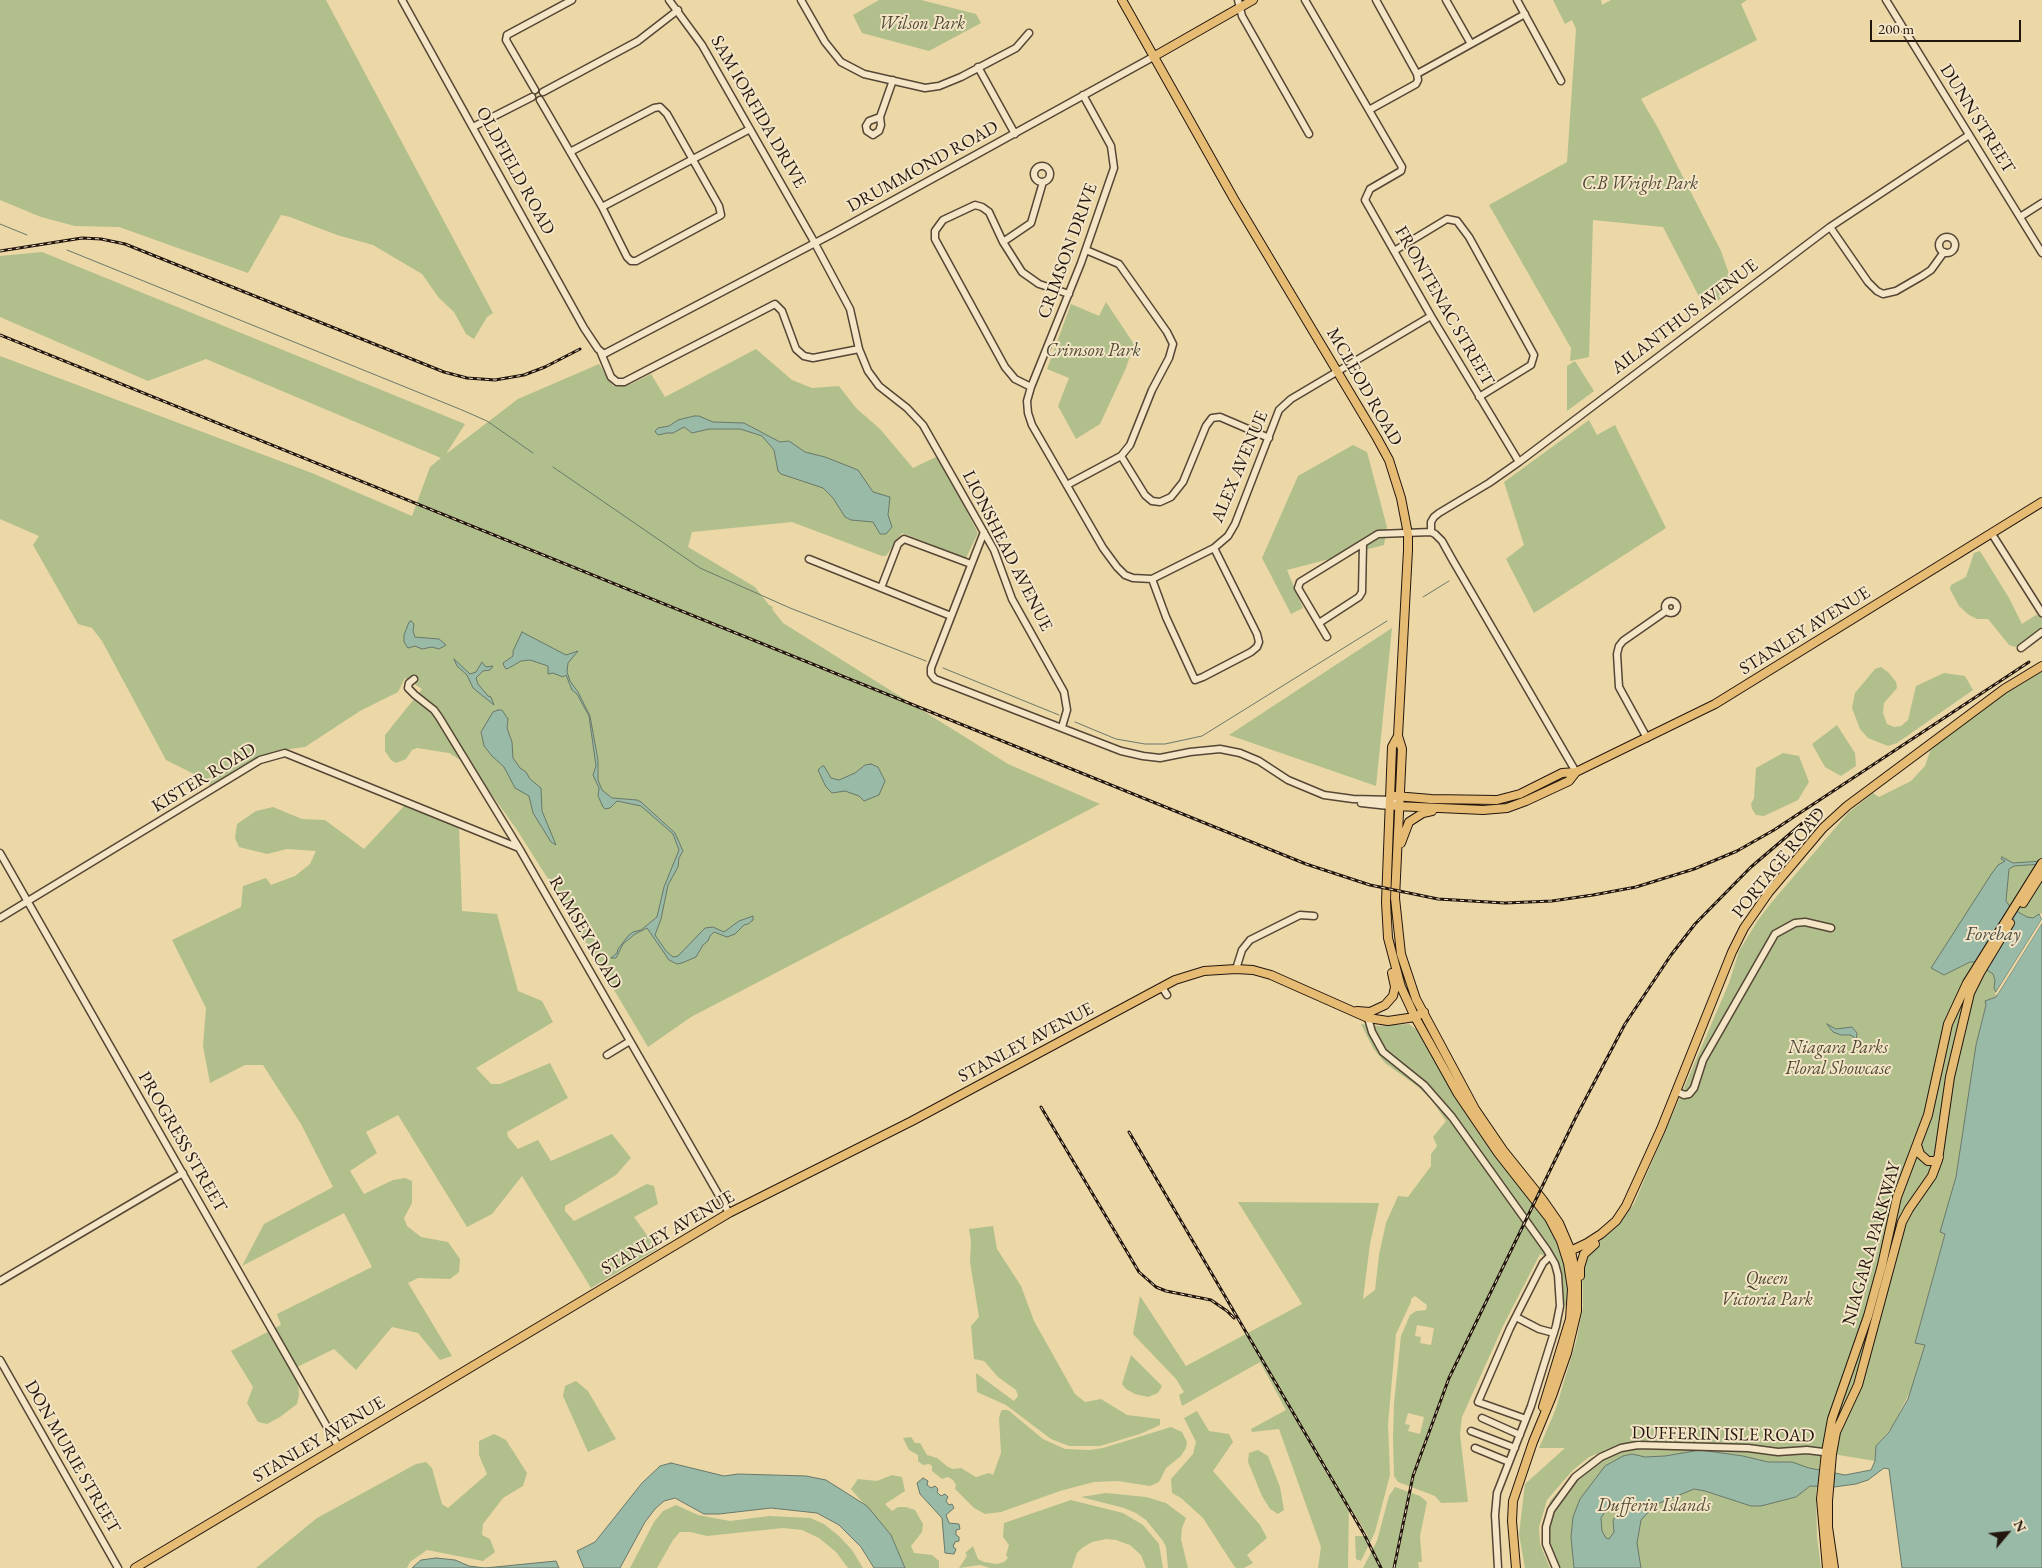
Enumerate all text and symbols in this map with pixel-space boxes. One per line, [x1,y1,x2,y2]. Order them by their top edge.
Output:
scale bar [1872,10,2023,42]
park label: Wilson Park [879,13,965,35]
text: 200 m [1878,19,1914,38]
street label: SAM IORFIDA DRIVE [706,32,810,192]
street label: DUNN STREET [1935,60,2019,178]
street label: OLDFIELD ROAD [471,103,559,239]
street label: DRUMMOND ROAD [844,117,1002,217]
park label: C.B Wright Park [1582,173,1698,195]
street label: CRIMSON DRIVE [1033,180,1103,322]
street label: FRONTENAC STREET [1390,222,1498,390]
street label: AILANTHUS AVENUE [1608,255,1762,379]
street label: MCLEOD ROAD [1321,324,1407,450]
park label: Crimson Park [1045,340,1141,362]
street label: ALEX AVENUE [1207,408,1273,526]
street label: LIONSHEAD AVENUE [957,467,1057,635]
street label: STANLEY AVENUE [1736,582,1874,680]
street label: KISTER ROAD [148,738,260,818]
street label: PORTAGE ROAD [1728,803,1830,923]
street label: RAMSEY ROAD [544,873,626,993]
water label: Forebay [1965,924,2021,946]
street label: STANLEY AVENUE [955,998,1097,1088]
park label: Niagara Parks Floral Showcase [1785,1037,1891,1080]
street label: PROGRESS STREET [133,1068,231,1216]
street label: NIAGARA PARKWAY [1838,1160,1906,1328]
street label: STANLEY AVENUE [598,1186,738,1280]
park label: Queen Victoria Park [1721,1268,1813,1310]
street label: DON MURIE STREET [19,1377,125,1537]
street label: STANLEY AVENUE [249,1392,389,1488]
street label: DUFFERIN ISLE ROAD [1631,1423,1815,1447]
park label: Dufferin Islands [1597,1495,1711,1517]
north arrow [1982,1508,2032,1558]
text: N [2010,1517,2031,1535]

